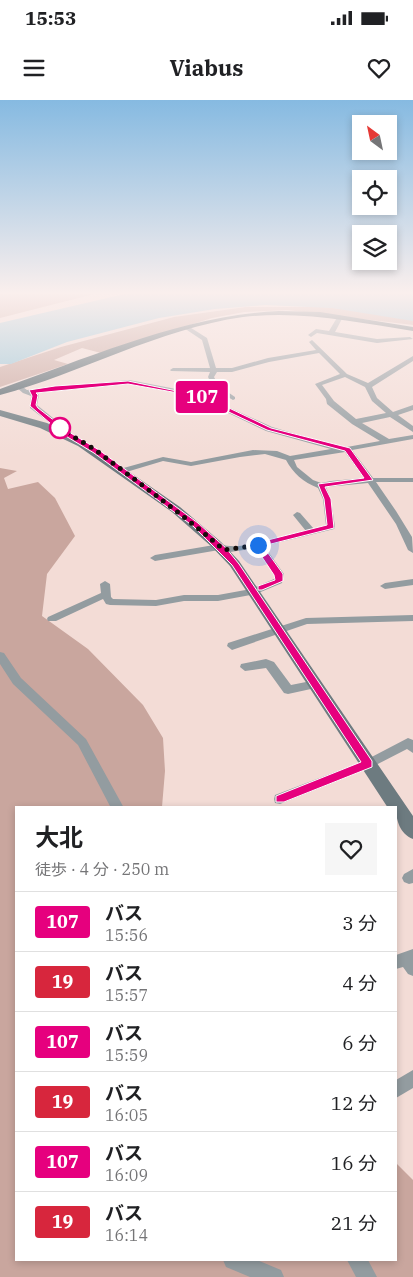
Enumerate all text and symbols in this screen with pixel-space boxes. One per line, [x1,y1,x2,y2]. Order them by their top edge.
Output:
text: 15:53 [25,6,76,30]
text: Viabus [170,53,243,82]
icon: menu [20,54,48,82]
icon: heart [365,54,393,82]
north arrow [352,115,398,160]
map controls [352,115,397,270]
button: locate [352,170,397,215]
button: layers [352,225,397,270]
line badge: 107 [173,381,231,413]
text: 107 [186,385,218,408]
unlabelled marker [49,417,71,439]
your location [246,533,271,558]
text: 大北 [35,821,83,853]
button: heart [325,823,377,875]
text: 徒歩 · 4 分 · 250 m [35,859,169,879]
text: バス [105,901,143,925]
text: 107 [46,910,79,933]
text: 3 分 [342,911,377,935]
text: 15:56 [105,925,148,945]
text: バス [105,961,143,985]
text: 19 [52,970,73,993]
text: 4 分 [342,971,377,995]
text: 15:57 [105,985,148,1005]
text: バス [105,1021,143,1045]
text: 107 [46,1030,79,1053]
text: 6 分 [342,1031,377,1055]
text: 15:59 [105,1045,148,1065]
text: バス [105,1081,143,1105]
text: 19 [52,1090,73,1113]
text: 12 分 [331,1091,377,1115]
text: 16:05 [105,1105,148,1125]
text: バス [105,1141,143,1165]
text: 107 [46,1150,79,1173]
text: 16 分 [331,1151,377,1175]
text: 16:09 [105,1165,148,1185]
text: バス [105,1201,143,1225]
text: 19 [52,1210,73,1233]
text: 21 分 [331,1211,377,1235]
text: 16:14 [105,1225,148,1245]

